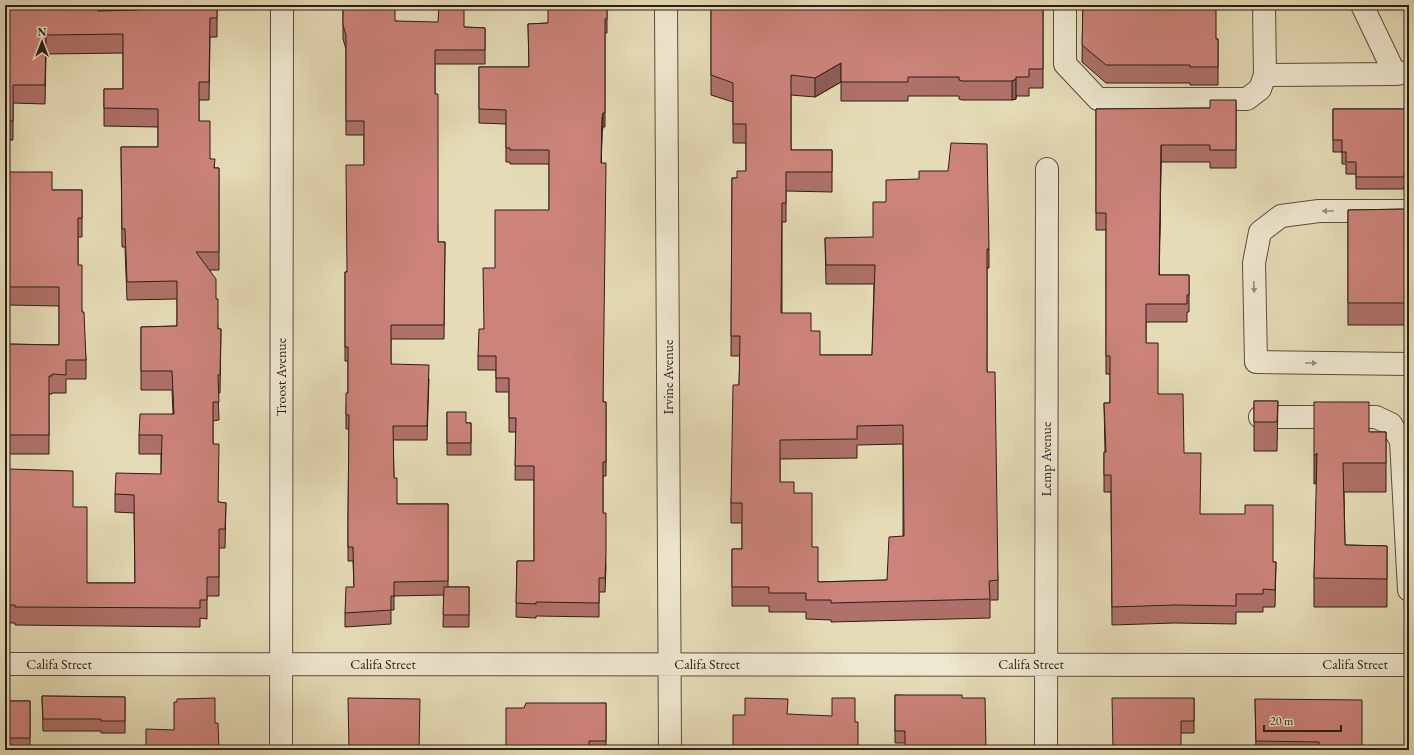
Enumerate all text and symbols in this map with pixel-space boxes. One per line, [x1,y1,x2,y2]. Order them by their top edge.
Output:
north arrow [22,22,62,62]
text: N [38,25,47,39]
one-way arrow [1321,208,1334,214]
one-way arrow [1251,281,1257,294]
street label: Troost Avenue [272,337,290,416]
street label: Irvine Avenue [659,339,677,414]
one-way arrow [1305,360,1318,366]
street label: Lemp Avenue [1037,421,1055,496]
street label: Califa Street [26,655,92,673]
street label: Califa Street [350,655,416,673]
street label: Califa Street [674,655,740,673]
street label: Califa Street [998,655,1064,673]
street label: Califa Street [1322,655,1388,673]
scale bar [1264,707,1341,733]
text: 20 m [1270,713,1294,729]

